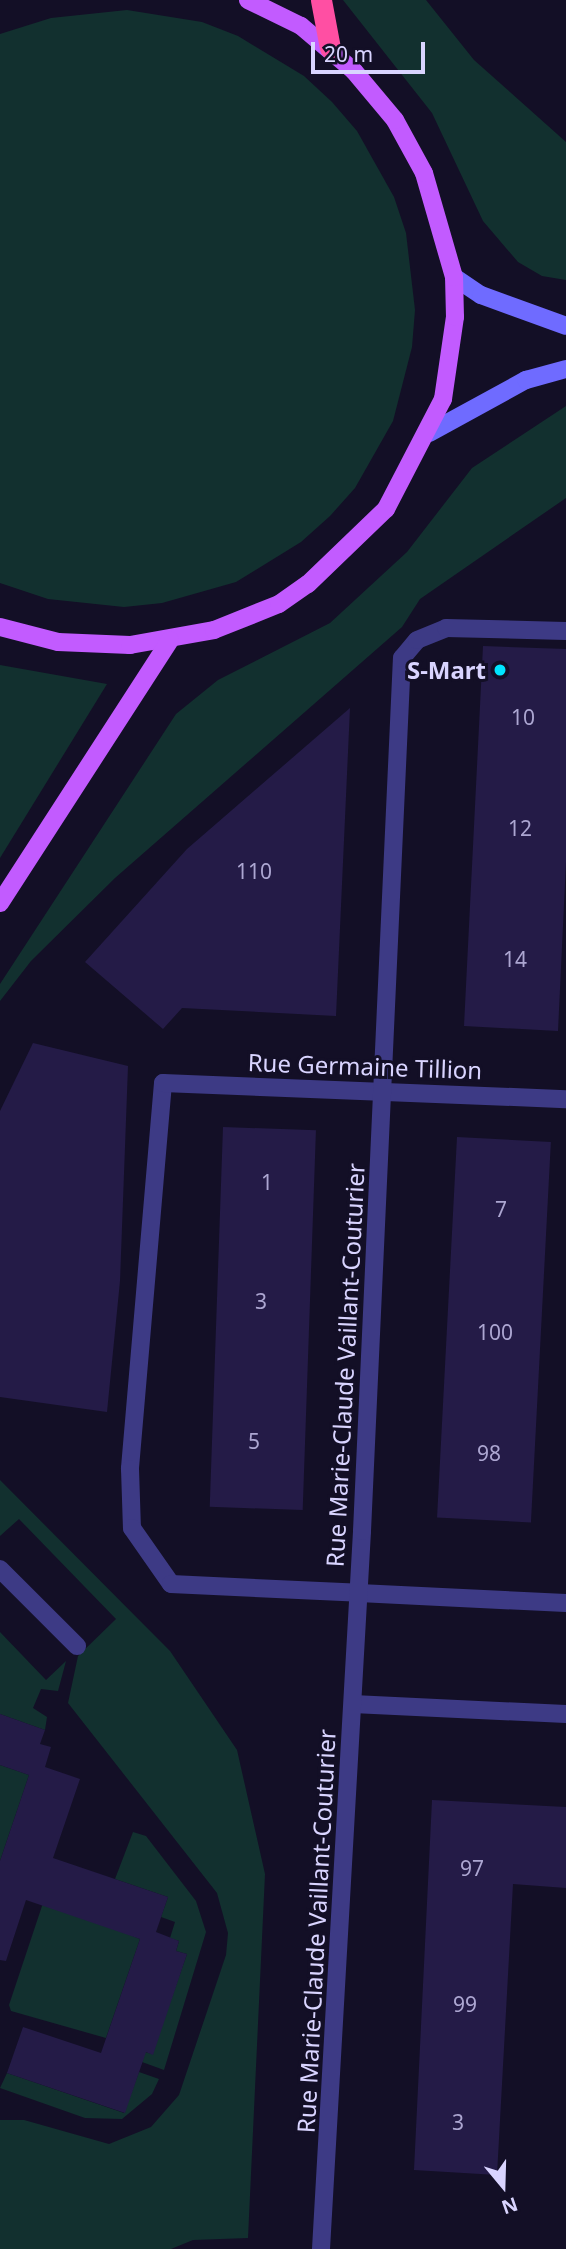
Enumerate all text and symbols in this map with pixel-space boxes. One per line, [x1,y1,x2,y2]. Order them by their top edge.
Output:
scale bar [314,28,428,72]
text: 20 m [324,40,373,68]
place label: S-Mart [407,656,486,684]
marker: S-Mart [492,662,508,678]
house number: 10 [511,704,535,730]
house number: 12 [508,815,532,841]
house number: 110 [236,858,272,884]
house number: 14 [503,946,527,972]
street label: Rue Germaine Tillion [247,1048,483,1084]
street label: Rue Marie-Claude Vaillant-Couturier [320,1162,370,1568]
house number: 1 [261,1169,273,1195]
house number: 7 [495,1196,507,1222]
house number: 3 [255,1288,267,1314]
house number: 100 [477,1319,513,1345]
house number: 5 [248,1428,260,1454]
house number: 98 [477,1440,501,1466]
street label: Rue Marie-Claude Vaillant-Couturier [291,1728,341,2134]
house number: 97 [460,1855,484,1881]
house number: 99 [453,1991,477,2017]
house number: 3 [452,2109,464,2135]
north arrow [468,2151,538,2221]
text: N [498,2191,521,2221]

